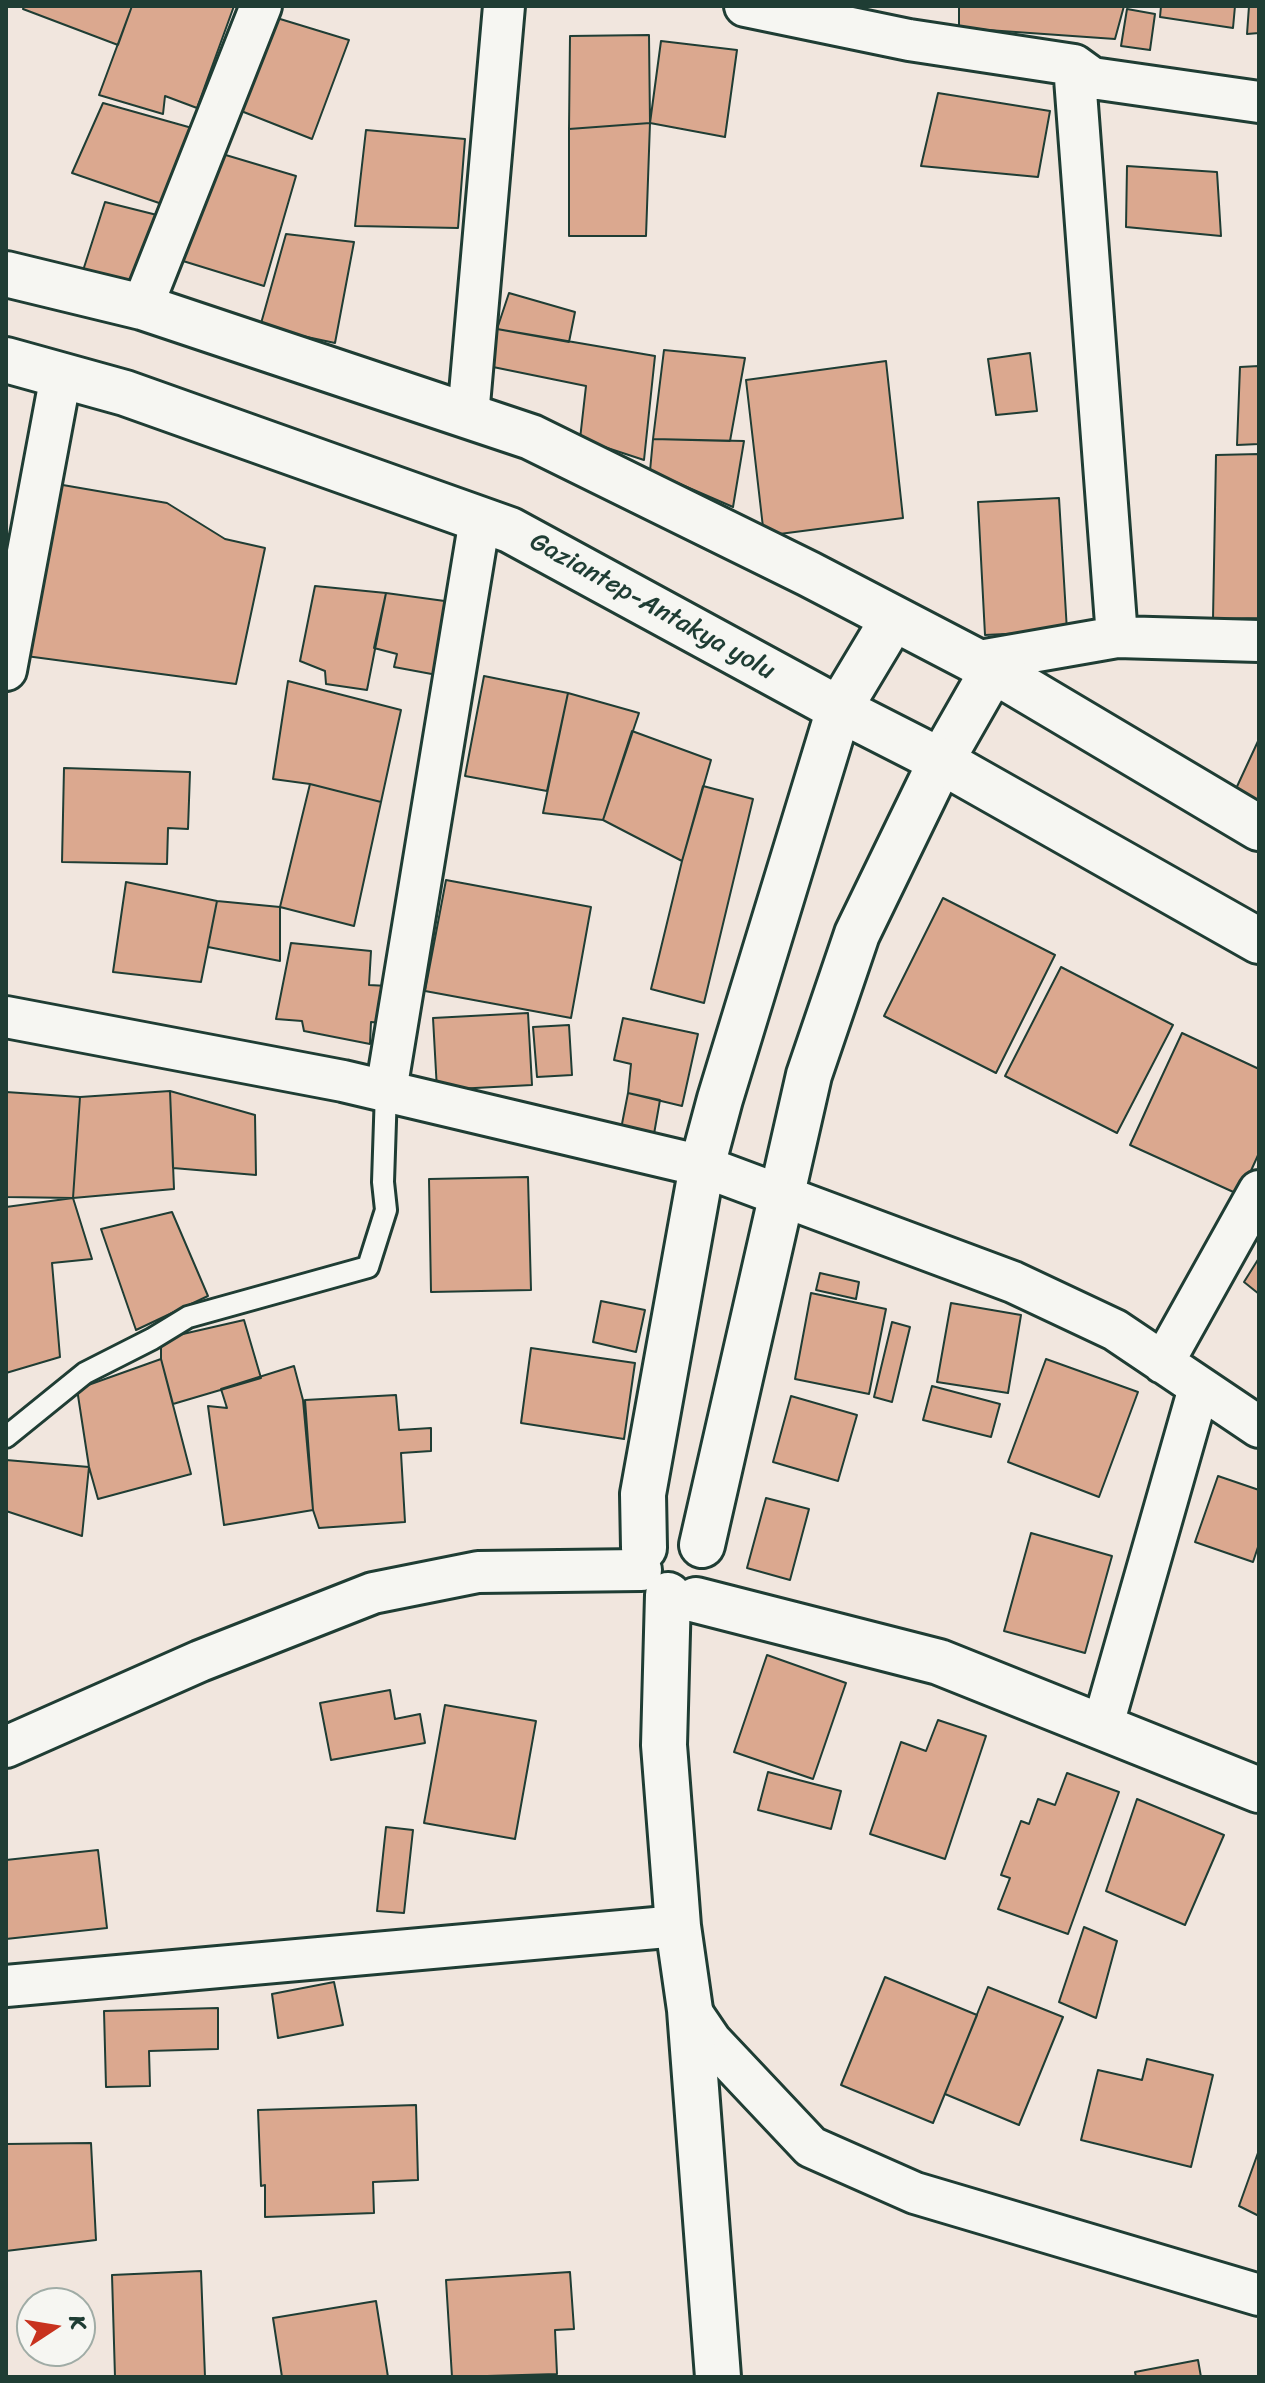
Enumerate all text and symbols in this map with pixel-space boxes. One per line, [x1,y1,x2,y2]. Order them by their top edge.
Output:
street label: Gaziantep-Antakya yolu [524,527,780,687]
north arrow [16,2287,96,2367]
text: K [58,2312,98,2333]

